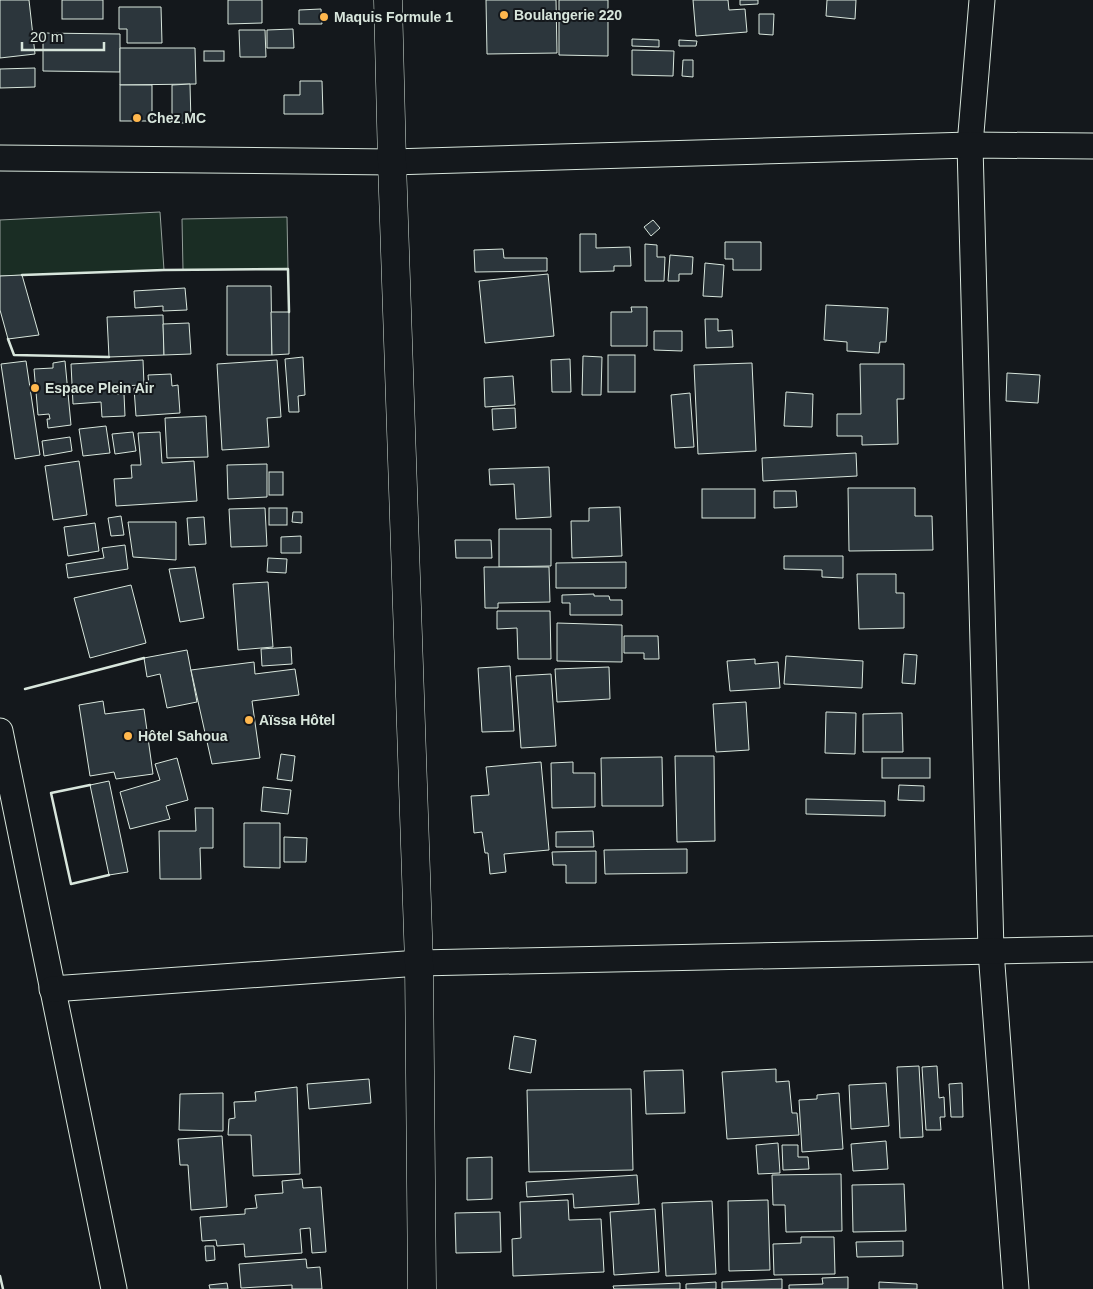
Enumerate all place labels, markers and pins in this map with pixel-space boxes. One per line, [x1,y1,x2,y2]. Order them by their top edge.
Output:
place label: Boulangerie 220 [514,7,622,23]
place label: Maquis Formule 1 [334,9,453,25]
marker: Boulangerie 220 [498,9,510,21]
marker: Maquis Formule 1 [318,11,330,23]
place label: Chez MC [147,110,206,126]
marker: Chez MC [131,112,143,124]
place label: Espace Plein Air [45,380,155,396]
marker: Espace Plein Air [29,382,41,394]
place label: Aïssa Hôtel [259,712,335,728]
marker: Aïssa Hôtel [243,714,255,726]
place label: Hôtel Sahoua [138,728,228,744]
marker: Hôtel Sahoua [122,730,134,742]

